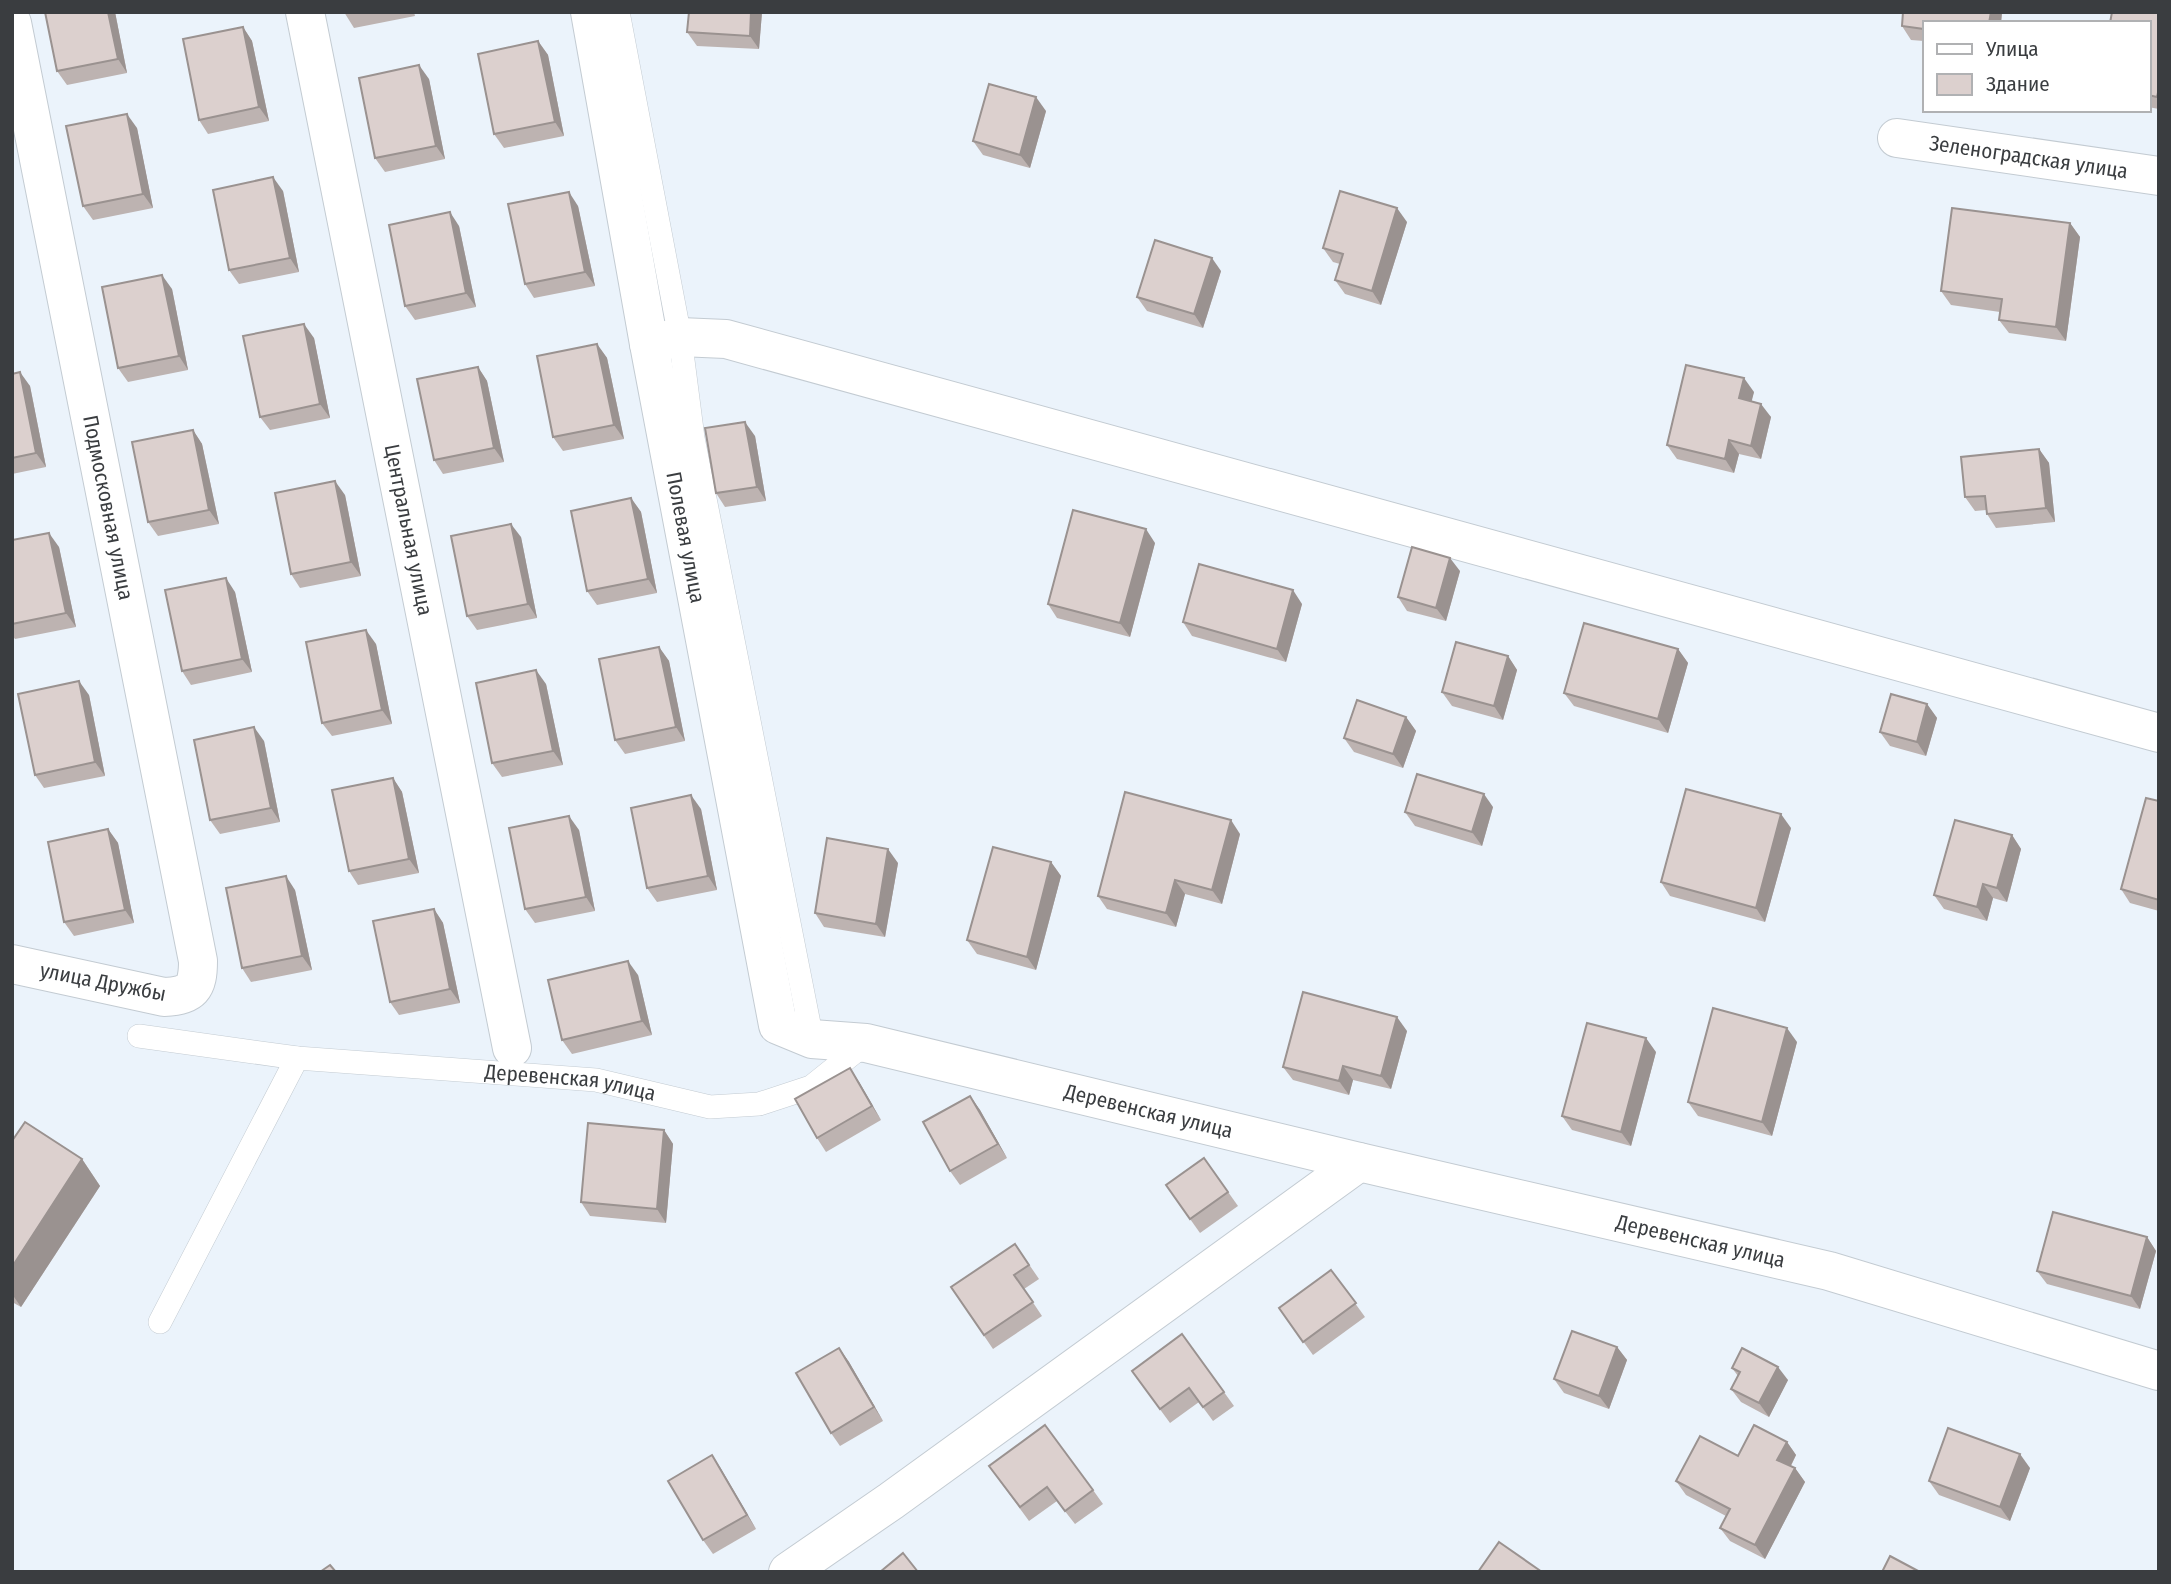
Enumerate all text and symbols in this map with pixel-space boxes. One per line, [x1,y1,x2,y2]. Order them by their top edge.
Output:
legend [1923,21,2150,112]
text: Улица [1985,36,2039,62]
text: Здание [1986,71,2050,97]
street label: Зеленоградская улица [1928,130,2130,184]
street label: Подмосковная улица [77,413,139,602]
street label: Центральная улица [379,442,438,618]
street label: Полевая улица [660,469,711,605]
street label: улица Дружбы [38,957,168,1007]
street label: Деревенская улица [483,1059,658,1107]
street label: Деревенская улица [1061,1078,1236,1144]
street label: Деревенская улица [1613,1209,1788,1273]

